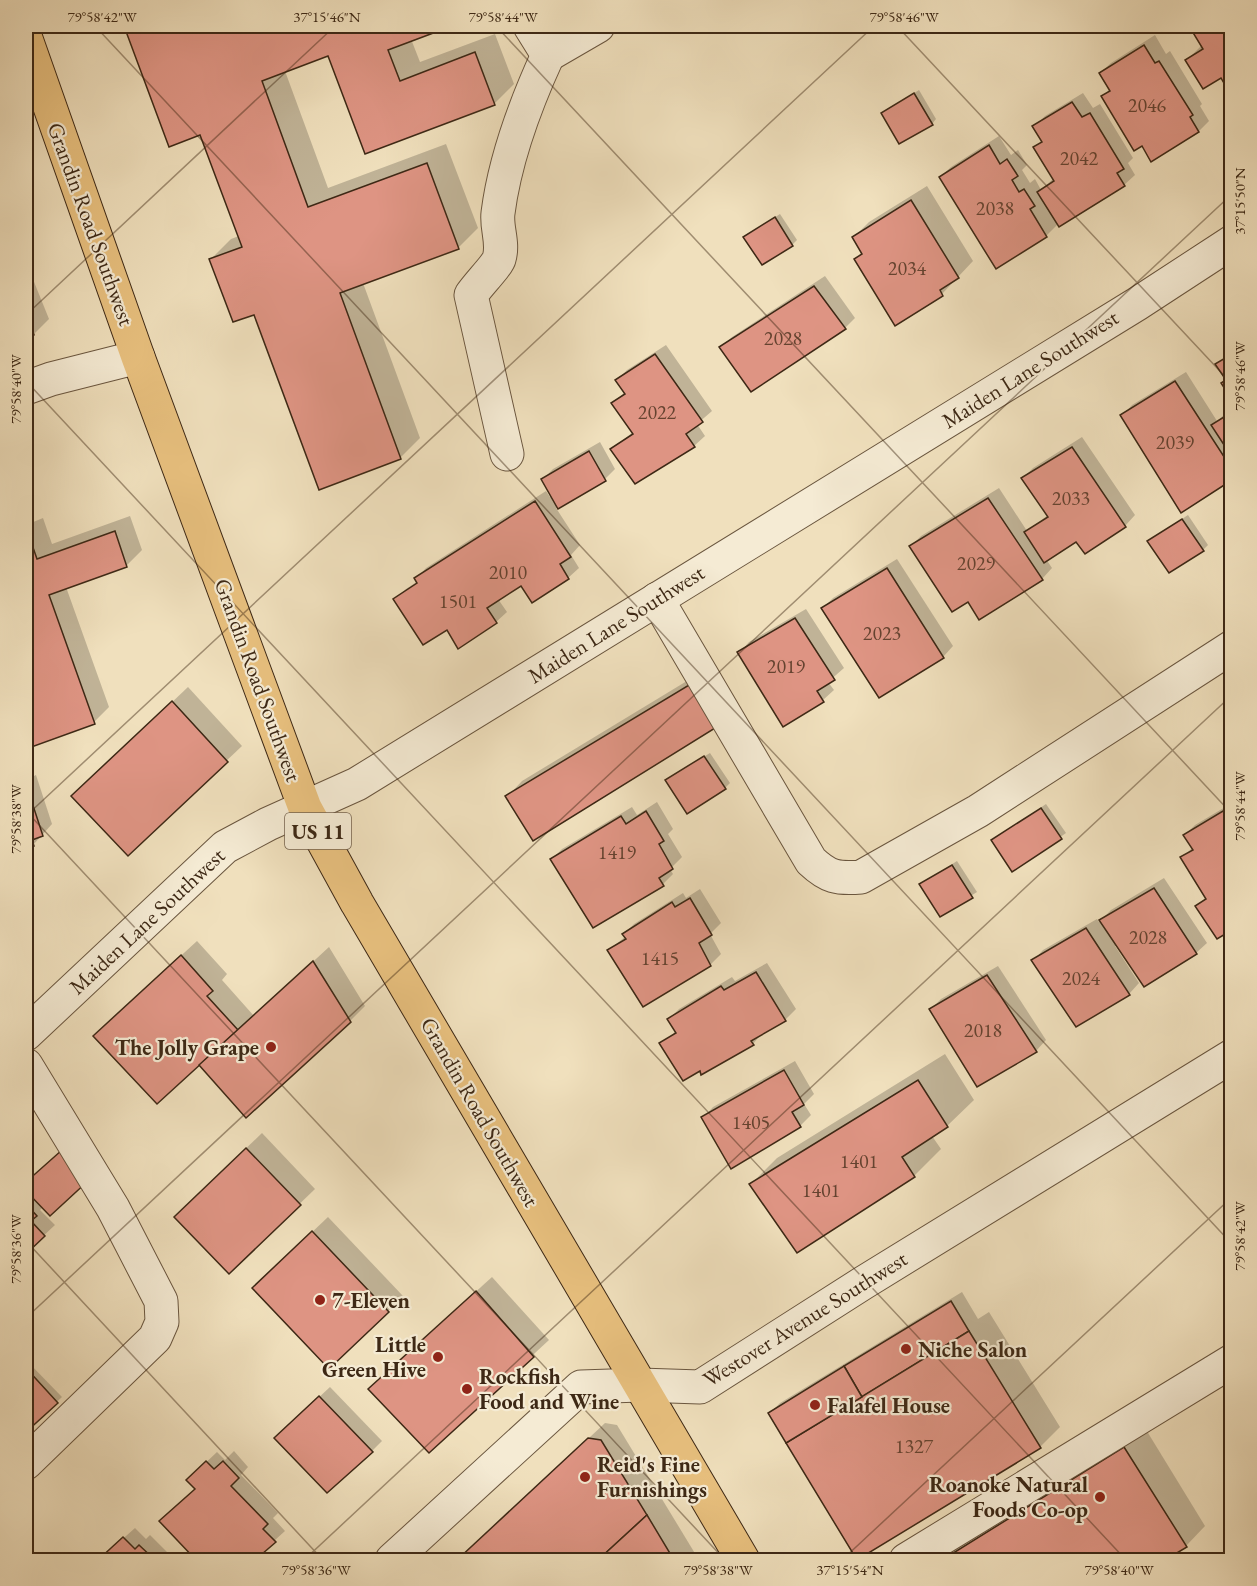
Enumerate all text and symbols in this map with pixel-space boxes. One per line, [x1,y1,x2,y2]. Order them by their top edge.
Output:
text: 79°58'42"W [67,7,137,26]
text: 37°15'46"N [293,7,361,26]
text: 79°58'44"W [468,7,538,26]
text: 79°58'46"W [869,7,939,26]
house number: 2046 [1128,92,1167,118]
street label: Grandin Road Southwest [41,118,141,330]
house number: 2042 [1060,145,1099,171]
text: 37°15'50"N [1230,167,1249,235]
house number: 2038 [976,195,1014,221]
house number: 2034 [888,255,927,281]
street label: Maiden Lane Southwest [936,303,1124,435]
house number: 2028 [764,325,802,351]
text: 79°58'46"W [1230,341,1249,411]
text: 79°58'40"W [6,354,25,424]
house number: 2022 [638,399,677,425]
house number: 2039 [1156,429,1195,455]
house number: 2033 [1052,485,1090,511]
house number: 2029 [957,550,996,576]
street label: Maiden Lane Southwest [522,558,710,690]
house number: 2010 [489,559,528,585]
street label: Grandin Road Southwest [208,574,308,786]
house number: 1501 [439,588,477,614]
house number: 2023 [863,620,901,646]
house number: 2019 [767,653,806,679]
text: 79°58'44"W [1230,771,1249,841]
text: 79°58'38"W [6,784,25,854]
road number: US 11 [285,813,351,849]
house number: 1419 [598,839,637,865]
street label: Maiden Lane Southwest [63,841,231,1001]
house number: 2028 [1129,924,1167,950]
house number: 1415 [641,945,679,971]
house number: 2024 [1062,965,1101,991]
street label: Grandin Road Southwest [414,1012,546,1212]
house number: 2018 [964,1017,1002,1043]
place label: The Jolly Grape [115,1033,259,1062]
marker: The Jolly Grape [264,1040,278,1054]
house number: 1405 [732,1109,770,1135]
house number: 1401 [840,1148,878,1174]
house number: 1401 [802,1177,840,1203]
text: 79°58'42"W [1230,1201,1249,1271]
text: 79°58'36"W [6,1214,25,1284]
street label: Westover Avenue Southwest [697,1244,913,1394]
place label: 7-Eleven [332,1286,410,1315]
marker: 7-Eleven [313,1293,327,1307]
place label: Little Green Hive [322,1330,426,1384]
place label: Niche Salon [918,1335,1028,1364]
marker: Niche Salon [899,1342,913,1356]
marker: Little Green Hive [431,1350,445,1364]
place label: Rockfish Food and Wine [479,1362,619,1416]
marker: Rockfish Food and Wine [460,1382,474,1396]
place label: Falafel House [827,1391,950,1420]
marker: Falafel House [808,1398,822,1412]
house number: 1327 [895,1433,934,1459]
place label: Reid's Fine Furnishings [597,1450,707,1504]
marker: Reid's Fine Furnishings [578,1470,592,1484]
place label: Roanoke Natural Foods Co-op [929,1470,1088,1524]
marker: Roanoke Natural Foods Co-op [1093,1490,1107,1504]
text: 79°58'36"W [281,1560,351,1579]
text: 79°58'38"W [683,1560,753,1579]
text: 37°15'54"N [816,1560,884,1579]
text: 79°58'40"W [1084,1560,1154,1579]

